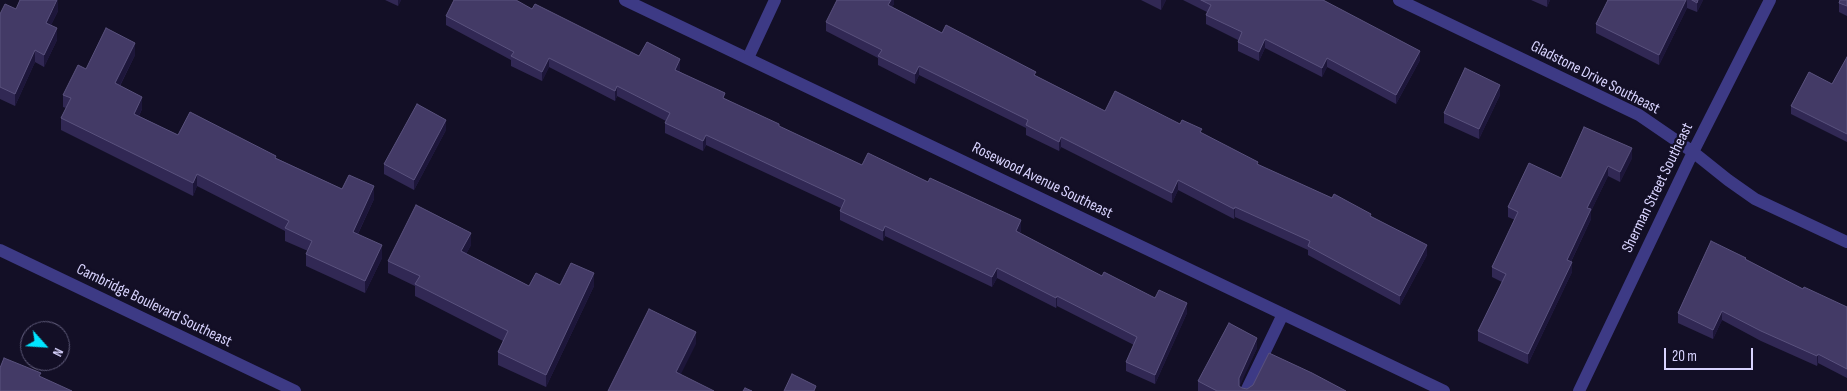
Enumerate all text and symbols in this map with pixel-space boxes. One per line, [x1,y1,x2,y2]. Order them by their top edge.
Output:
street label: Gladstone Drive Southeast [1527,37,1663,119]
street label: Sherman Street Southeast [1618,120,1698,256]
street label: Rosewood Avenue Southeast [969,139,1115,223]
street label: Cambridge Boulevard Southeast [73,260,235,352]
north arrow [20,321,70,371]
scale bar [1667,338,1756,370]
text: N [49,345,67,359]
text: 20 m [1672,347,1697,366]

